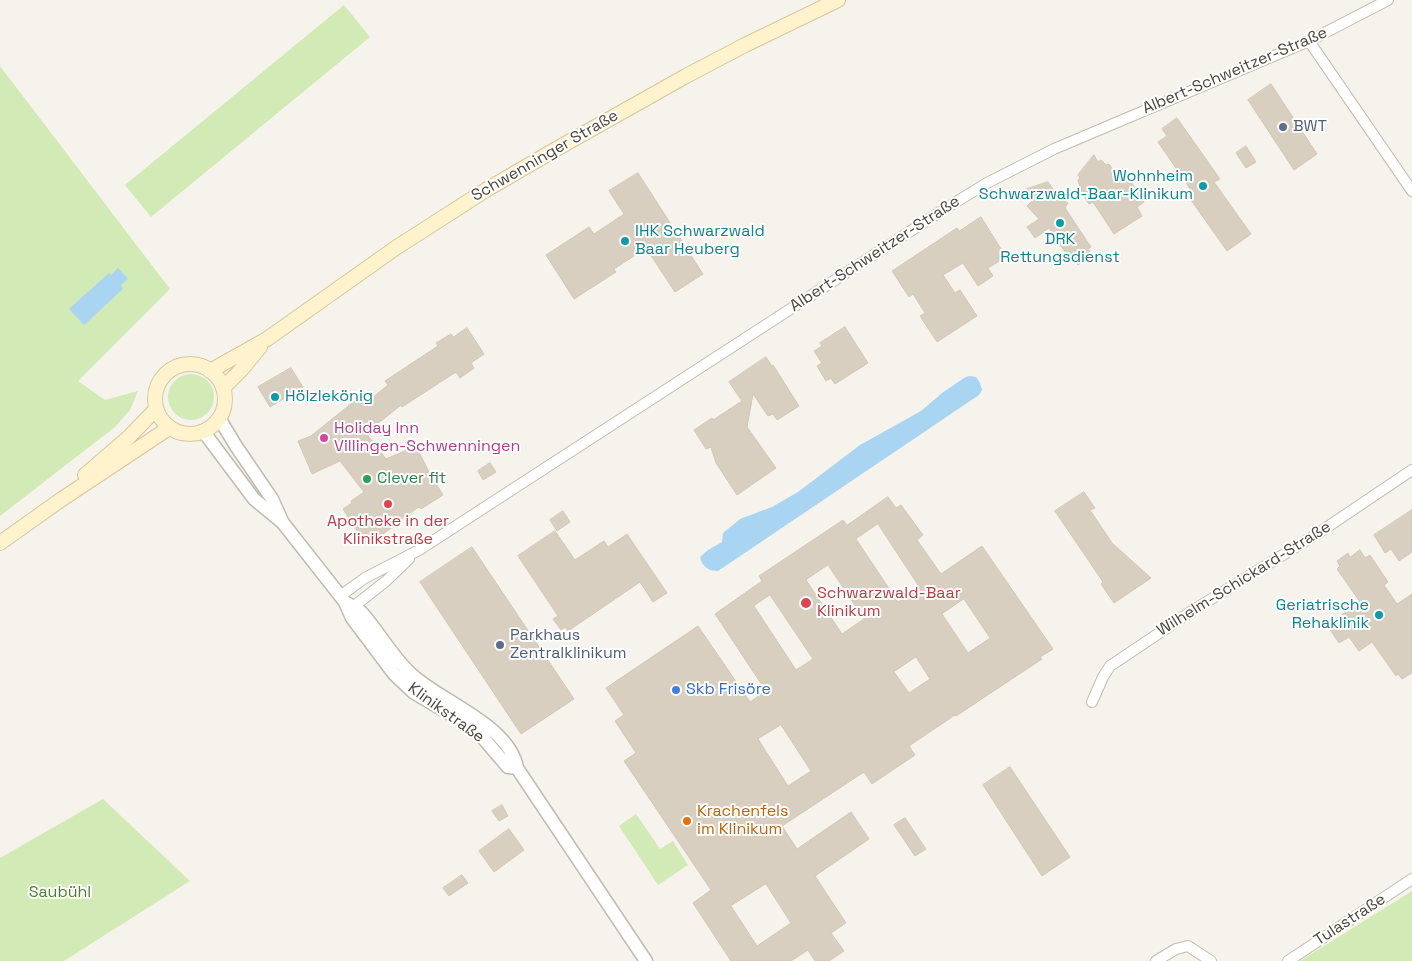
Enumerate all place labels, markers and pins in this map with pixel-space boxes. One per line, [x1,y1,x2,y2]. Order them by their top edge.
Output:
place label: BWT [1293,117,1327,137]
marker: BWT [1277,121,1289,133]
place label: Wohnheim Schwarzwald-Baar-Klinikum [979,167,1193,205]
marker: Wohnheim Schwarzwald-Baar-Klinikum [1197,180,1209,192]
marker: DRK Rettungsdienst [1054,217,1066,229]
place label: IHK Schwarzwald Baar Heuberg [635,222,765,260]
place label: DRK Rettungsdienst [1000,230,1120,268]
marker: IHK Schwarzwald Baar Heuberg [619,235,631,247]
place label: Hölzlekönig [285,387,373,407]
marker: Hölzlekönig [269,391,281,403]
place label: Holiday Inn Villingen-Schwenningen [334,419,520,457]
marker: Holiday Inn Villingen-Schwenningen [318,432,330,444]
place label: Clever fit [377,469,446,489]
marker: Clever fit [361,473,373,485]
marker: Apotheke in der Klinikstraße [382,498,394,510]
place label: Apotheke in der Klinikstraße [327,512,449,550]
place label: Schwarzwald-Baar Klinikum [817,584,961,622]
marker: Schwarzwald-Baar Klinikum [799,596,813,610]
place label: Geriatrische Rehaklinik [1276,596,1369,634]
marker: Geriatrische Rehaklinik [1373,609,1385,621]
place label: Parkhaus Zentralklinikum [510,626,627,664]
marker: Parkhaus Zentralklinikum [494,639,506,651]
place label: Skb Frisöre [686,680,771,700]
marker: Skb Frisöre [670,684,682,696]
place label: Krachenfels im Klinikum [697,802,788,840]
marker: Krachenfels im Klinikum [681,815,693,827]

